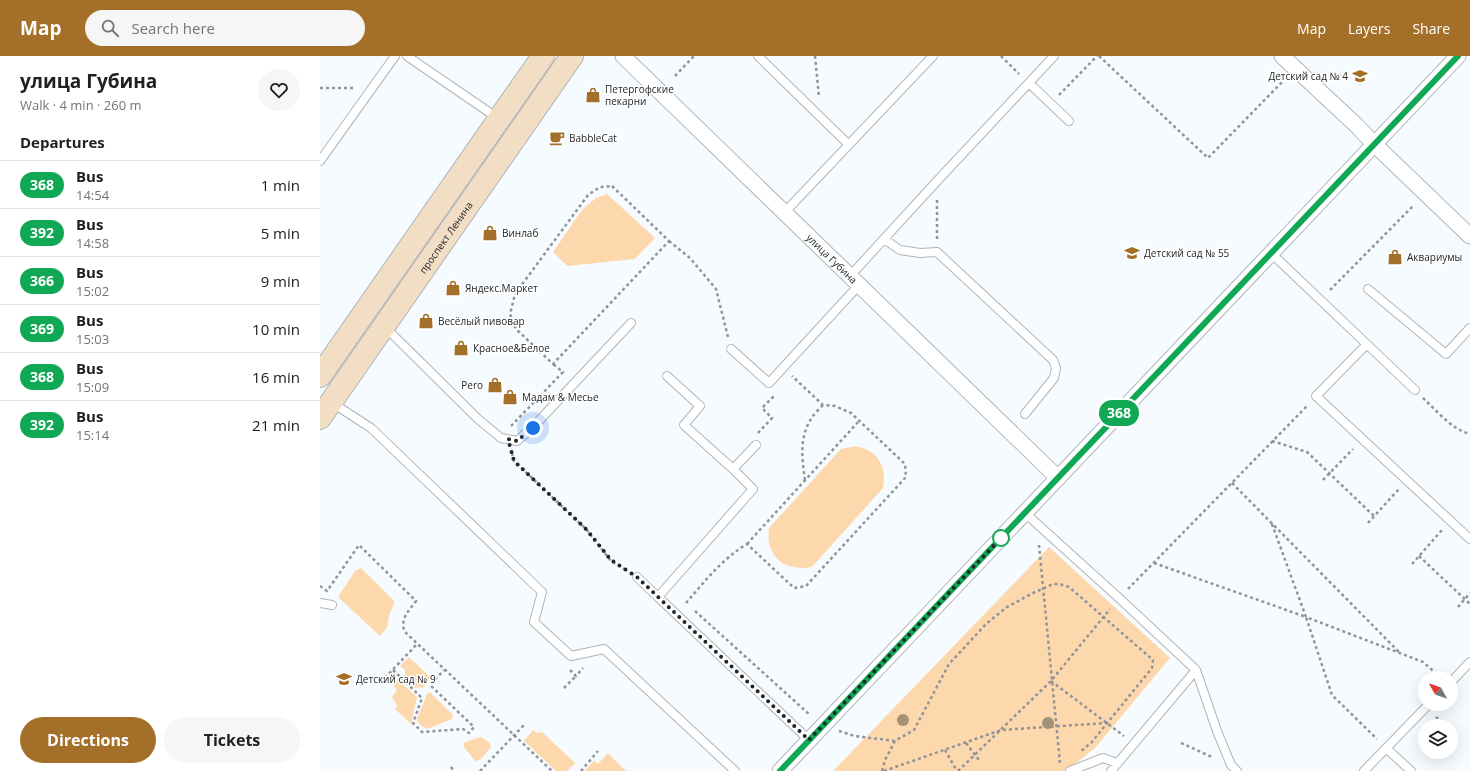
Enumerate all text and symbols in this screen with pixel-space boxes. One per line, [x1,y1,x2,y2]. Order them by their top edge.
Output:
search box [85,10,365,46]
text: Map [20,15,61,41]
icon: search [99,17,121,39]
text: Search here [131,18,215,38]
text: Map [1297,19,1326,38]
text: Layers [1348,19,1390,38]
text: Share [1412,19,1450,38]
school or university icon: Детский сад № 4 [1351,67,1369,85]
text: улица Губина [20,68,157,94]
button: heart [258,69,300,111]
place label: Детский сад № 4 [1268,69,1348,83]
place label: Петергофские пекарни [605,82,674,108]
shop icon: Петергофские пекарни [584,86,602,104]
text: Walk · 4 min · 260 m [20,96,142,114]
cafe icon: BabbleCat [548,129,566,147]
place label: BabbleCat [569,131,617,145]
text: Departures [20,132,105,152]
text: Bus [76,166,103,186]
text: 368 [30,175,54,194]
text: 1 min [261,175,300,195]
text: 14:54 [76,186,109,204]
street label: проспект Ленина [416,199,476,276]
text: Bus [76,214,103,234]
text: 392 [30,223,54,242]
text: 5 min [261,223,300,243]
shop icon: Винлаб [481,224,499,242]
place label: Винлаб [502,226,538,240]
street label: улица Губина [803,231,860,287]
text: 14:58 [76,234,109,252]
school or university icon: Детский сад № 55 [1123,244,1141,262]
place label: Детский сад № 55 [1144,246,1230,260]
shop icon: Аквариумы [1386,248,1404,266]
place label: Аквариумы [1407,250,1462,264]
text: Bus [76,262,103,282]
text: 366 [30,271,54,290]
text: 9 min [261,271,300,291]
shop icon: Яндекс.Маркет [444,279,462,297]
place label: Яндекс.Маркет [465,281,538,295]
text: 15:02 [76,282,109,300]
text: Bus [76,310,103,330]
shop icon: Весёлый пивовар [417,312,435,330]
place label: Весёлый пивовар [438,314,525,328]
text: 369 [30,319,54,338]
text: 10 min [252,319,300,339]
text: 15:03 [76,330,109,348]
shop icon: Красное&Белое [452,339,470,357]
place label: Красное&Белое [473,341,550,355]
text: Bus [76,358,103,378]
text: 368 [30,367,54,386]
text: 16 min [252,367,300,387]
shop icon: Pero [486,376,504,394]
text: 15:09 [76,378,109,396]
place label: Pero [461,378,483,392]
shop icon: Мадам & Месье [501,388,519,406]
place label: Мадам & Месье [522,390,599,404]
line badge: 368 [1096,400,1142,426]
text: 368 [1107,403,1131,422]
text: Bus [76,406,103,426]
text: 392 [30,415,54,434]
text: 21 min [252,415,300,435]
your location [523,418,543,438]
text: 15:14 [76,426,109,444]
unlabelled marker [992,529,1010,547]
school or university icon: Детский сад № 9 [335,670,353,688]
north arrow [1418,671,1458,711]
map controls [1418,671,1458,759]
place label: Детский сад № 9 [356,672,436,686]
button: Directions [20,717,156,763]
button: Tickets [164,717,300,763]
button: layers [1418,719,1458,759]

